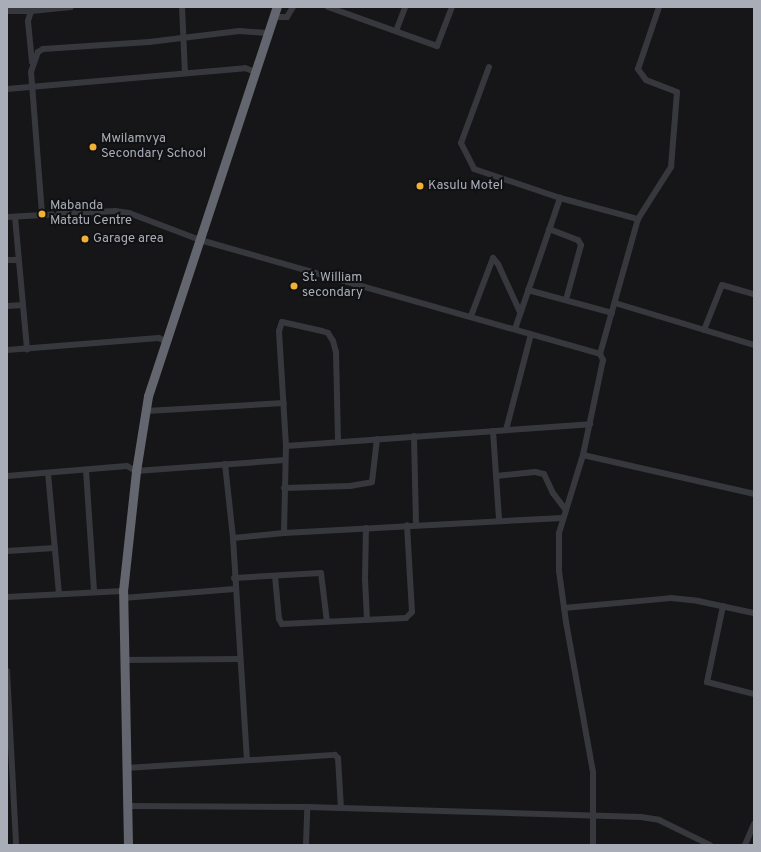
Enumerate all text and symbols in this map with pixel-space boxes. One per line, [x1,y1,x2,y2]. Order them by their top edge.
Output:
place label: Mwilamvya Secondary School [101,132,206,163]
marker: Mwilamvya Secondary School [88,142,98,152]
place label: Kasulu Motel [428,178,503,194]
marker: Kasulu Motel [415,181,425,191]
place label: Mabanda Matatu Centre [50,199,132,230]
marker: Mabanda Matatu Centre [37,209,47,219]
place label: Garage area [93,231,164,247]
marker: Garage area [80,234,90,244]
place label: St. William secondary [302,271,363,302]
marker: St. William secondary [289,281,299,291]

